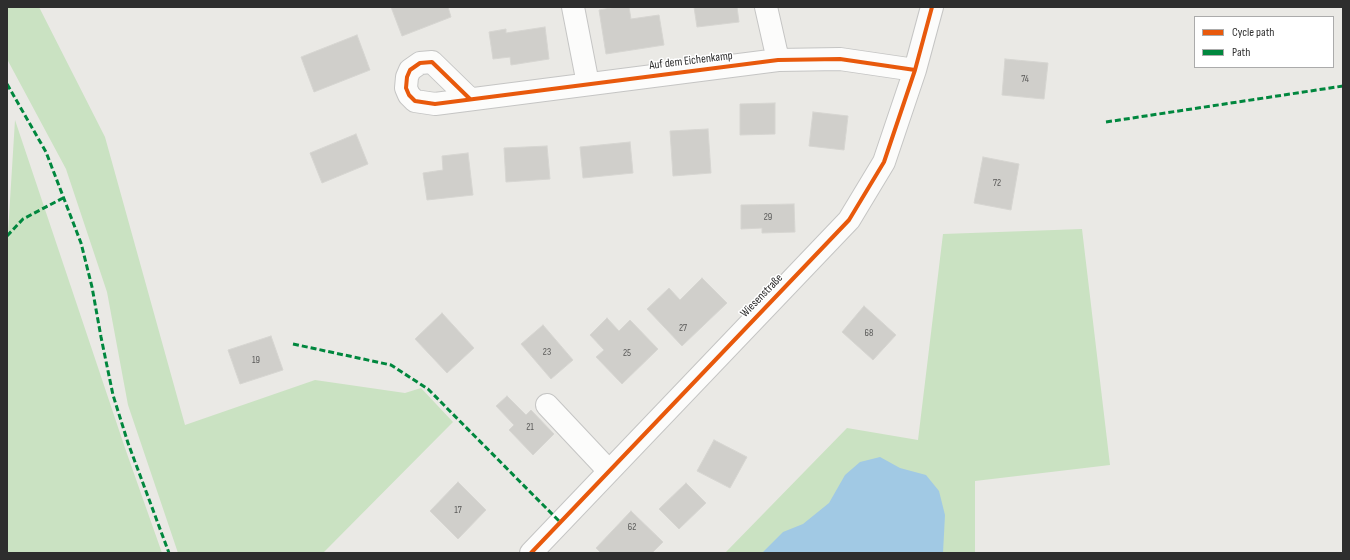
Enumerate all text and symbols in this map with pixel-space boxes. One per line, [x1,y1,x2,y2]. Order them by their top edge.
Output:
legend [1194,16,1334,68]
text: Cycle path [1232,25,1274,40]
text: Path [1232,45,1250,60]
street label: Auf dem Eichenkamp [648,49,734,73]
house number: 74 [1021,73,1029,85]
house number: 72 [993,177,1001,189]
house number: 29 [764,211,772,223]
street label: Wiesenstraße [738,271,786,321]
house number: 27 [679,322,687,334]
house number: 68 [865,327,873,339]
house number: 23 [543,346,551,358]
house number: 25 [623,347,631,359]
house number: 19 [252,354,260,366]
house number: 21 [526,421,534,433]
house number: 17 [454,504,462,516]
house number: 62 [628,521,636,533]

